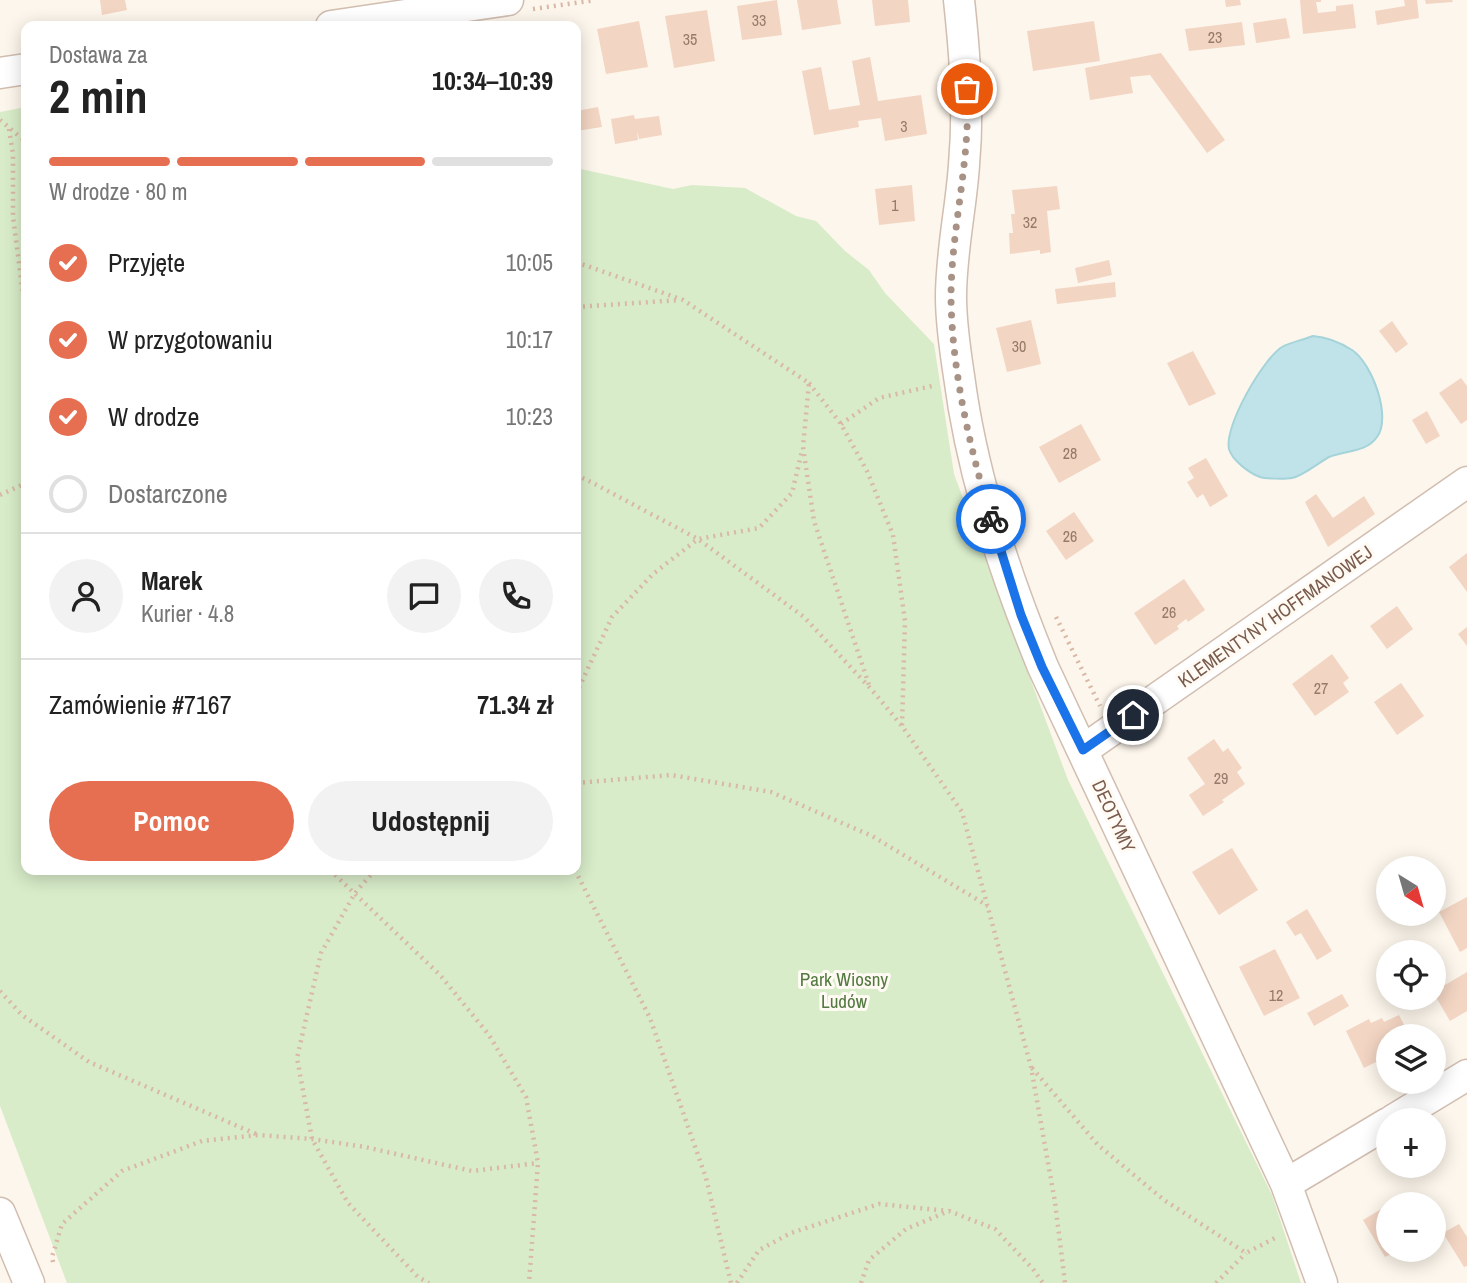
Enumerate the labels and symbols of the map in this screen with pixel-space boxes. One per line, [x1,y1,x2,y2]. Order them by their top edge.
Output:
house number: 33 [752,9,766,31]
house number: 23 [1208,26,1222,48]
house number: 35 [683,28,697,50]
pin [937,59,997,119]
house number: 3 [900,115,908,137]
house number: 1 [891,194,899,216]
house number: 32 [1023,211,1037,233]
house number: 30 [1012,335,1026,357]
house number: 28 [1063,442,1077,464]
courier [956,484,1026,554]
house number: 26 [1063,525,1077,547]
street label: KLEMENTYNY HOFFMANOWEJ [1173,539,1377,693]
house number: 26 [1162,601,1176,623]
house number: 27 [1314,677,1328,699]
pin [1103,685,1163,745]
house number: 29 [1214,767,1228,789]
street label: DEOTYMY [1086,776,1142,857]
north arrow [1376,856,1446,926]
park label: Park Wiosny Ludów [800,966,888,1014]
house number: 12 [1269,984,1283,1006]

